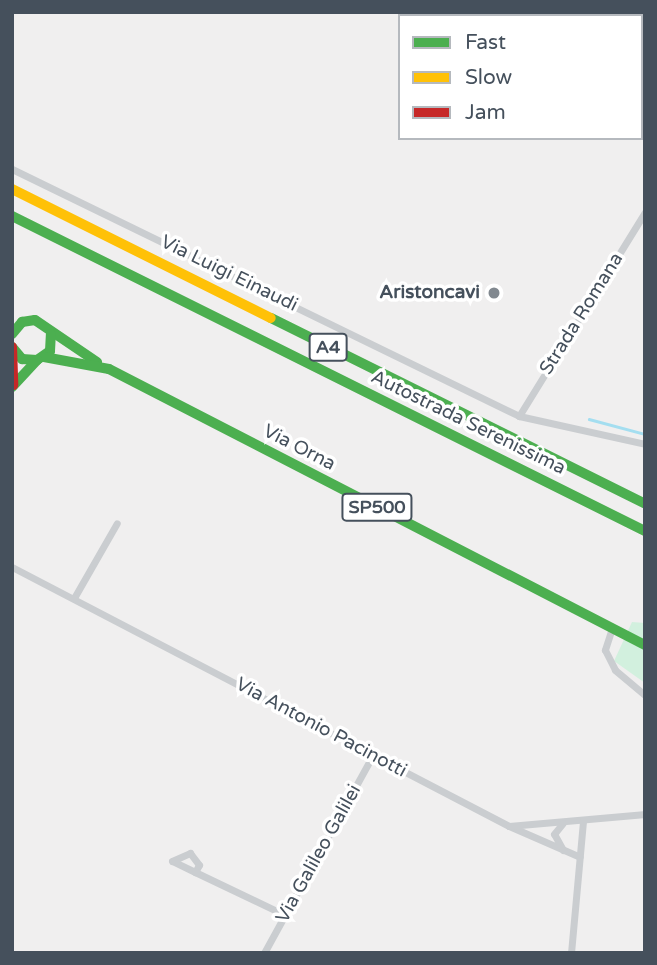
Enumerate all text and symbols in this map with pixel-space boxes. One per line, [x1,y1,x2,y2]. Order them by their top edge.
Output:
legend [398,14,643,140]
text: Fast [465,30,506,55]
text: Slow [465,65,512,90]
text: Jam [465,100,506,125]
street label: Via Luigi Einaudi [157,231,301,317]
street label: Strada Romana [535,249,629,379]
place label: Aristoncavi [379,282,480,304]
marker: Aristoncavi [486,285,502,301]
road number: A4 [307,332,349,362]
street label: Autostrada Serenissima [367,366,569,480]
street label: Via Orna [259,420,339,476]
road number: SP500 [340,492,414,522]
street label: Via Antonio Pacinotti [232,673,410,783]
street label: Via Galileo Galilei [272,781,366,927]

